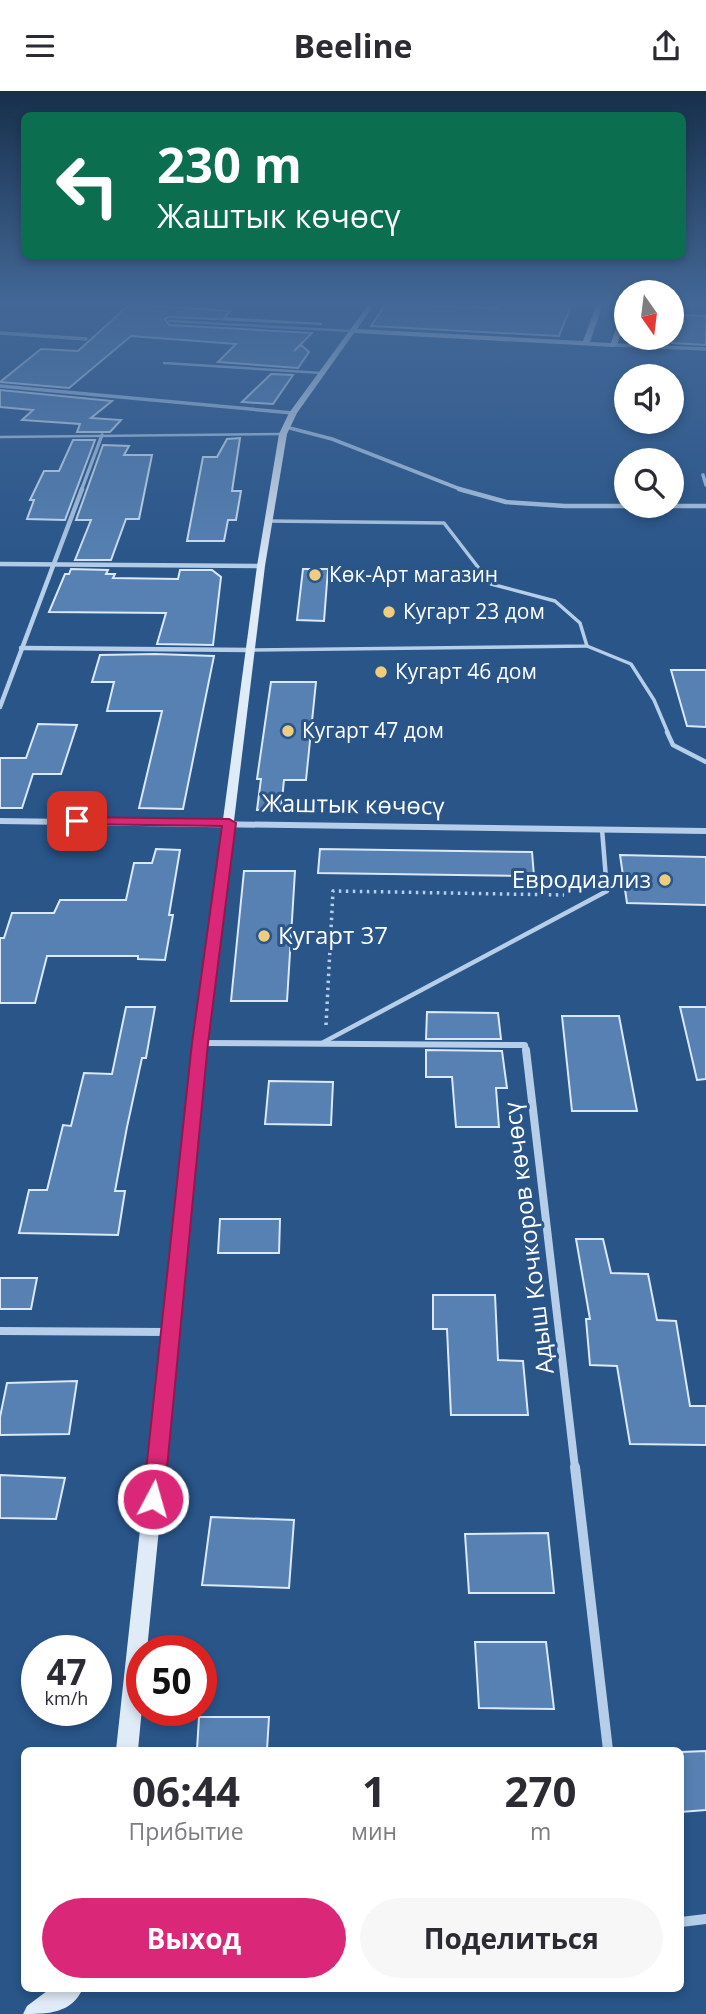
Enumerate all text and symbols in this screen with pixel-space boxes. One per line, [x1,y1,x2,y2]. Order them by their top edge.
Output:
text: Beeline [294,24,412,67]
icon: menu [21,27,59,65]
icon: share [647,27,685,65]
text: 230 m [157,131,302,197]
icon: left [42,140,133,231]
text: Жаштык көчөсү [157,194,400,237]
north arrow [614,280,684,350]
map controls [614,280,684,518]
button: sound [614,364,684,434]
button: search [614,448,684,518]
place label: Көк-Арт магазин [329,560,498,588]
marker: Көк-Арт магазин [307,567,323,583]
place label: Кугарт 23 дом [403,597,545,625]
marker: Кугарт 23 дом [381,604,397,620]
place label: Кугарт 46 дом [395,657,537,685]
marker: Кугарт 46 дом [373,664,389,680]
place label: Кугарт 47 дом [302,716,444,744]
marker: Кугарт 47 дом [280,723,296,739]
street label: Жаштык көчөсү [261,785,445,822]
pin [47,791,107,851]
icon: arrive [58,802,96,840]
place label: Евродиализ [512,862,651,895]
marker: Евродиализ [657,872,673,888]
place label: Кугарт 37 [278,918,388,951]
marker: Кугарт 37 [256,928,272,944]
street label: Адыш Кочкоров көчөсү [494,1100,561,1376]
position arrow [116,1462,190,1536]
speed limit sign: 50 [126,1635,217,1726]
text: 47 [46,1648,87,1695]
text: km/h [45,1686,88,1710]
text: 06:44 [132,1762,240,1819]
text: 1 [362,1762,386,1819]
text: 270 [505,1762,577,1819]
text: Прибытие [128,1815,244,1847]
text: мин [351,1815,397,1847]
text: m [530,1815,551,1847]
button: Выход [42,1898,346,1978]
button: Поделиться [360,1898,663,1978]

